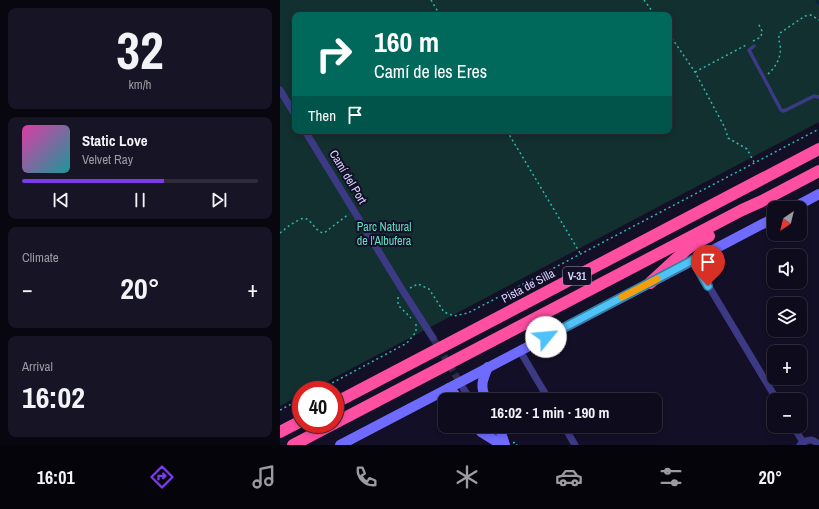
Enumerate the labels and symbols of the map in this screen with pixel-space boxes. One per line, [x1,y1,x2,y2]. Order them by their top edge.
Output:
street label: Camí del Port [326,147,370,207]
north arrow [767,201,807,241]
park label: Parc Natural de l'Albufera [357,219,412,249]
pin [691,245,725,286]
street label: Pista de Silla [499,265,558,307]
road number: V-31 [563,267,591,285]
position arrow [525,316,567,358]
speed limit sign: 40 [292,381,344,433]

